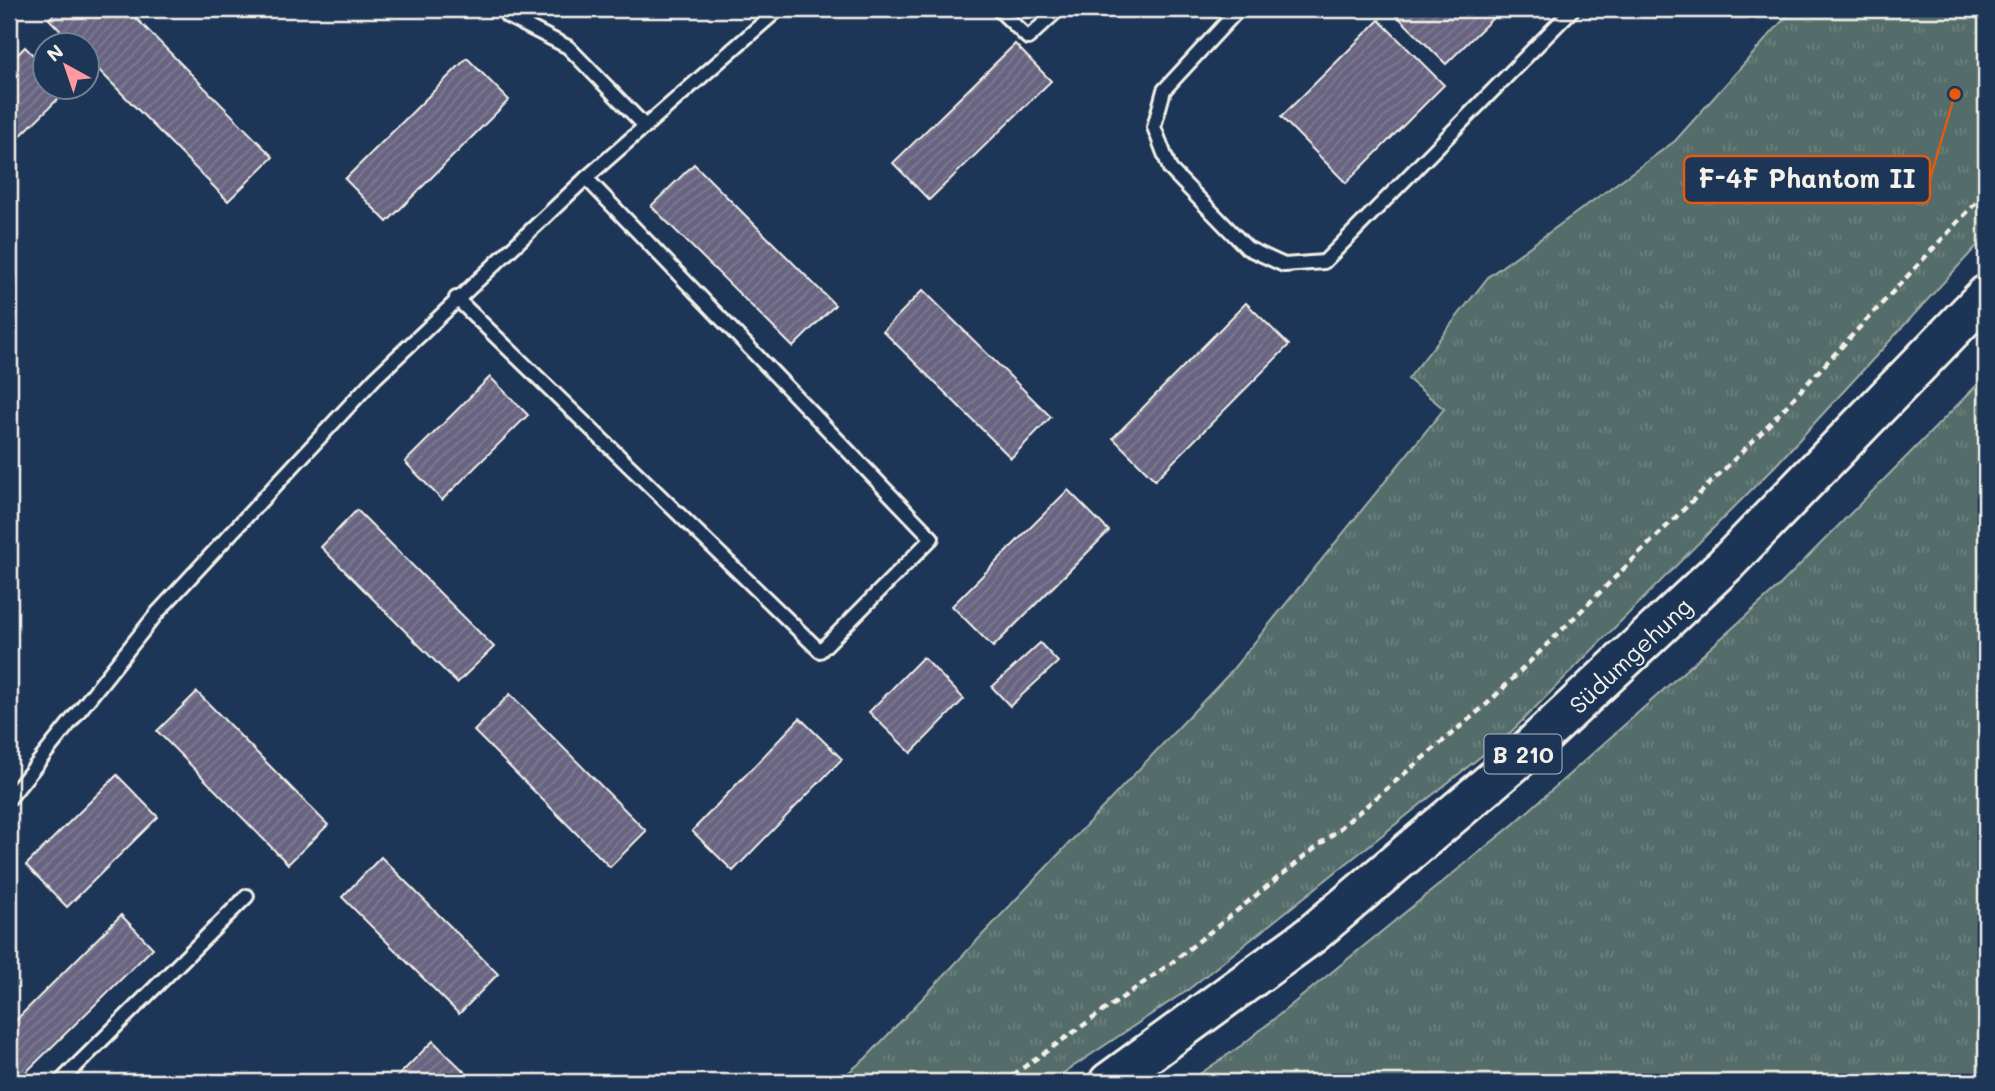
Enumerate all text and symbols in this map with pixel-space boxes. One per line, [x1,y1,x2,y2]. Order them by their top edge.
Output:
north arrow [32,32,102,102]
text: N [41,38,68,67]
callout: F-4F Phantom II [1684,156,1930,203]
text: F-4F Phantom II [1698,161,1916,195]
street label: Südumgehung [1562,590,1698,720]
road number: B 210 [1484,734,1562,774]

